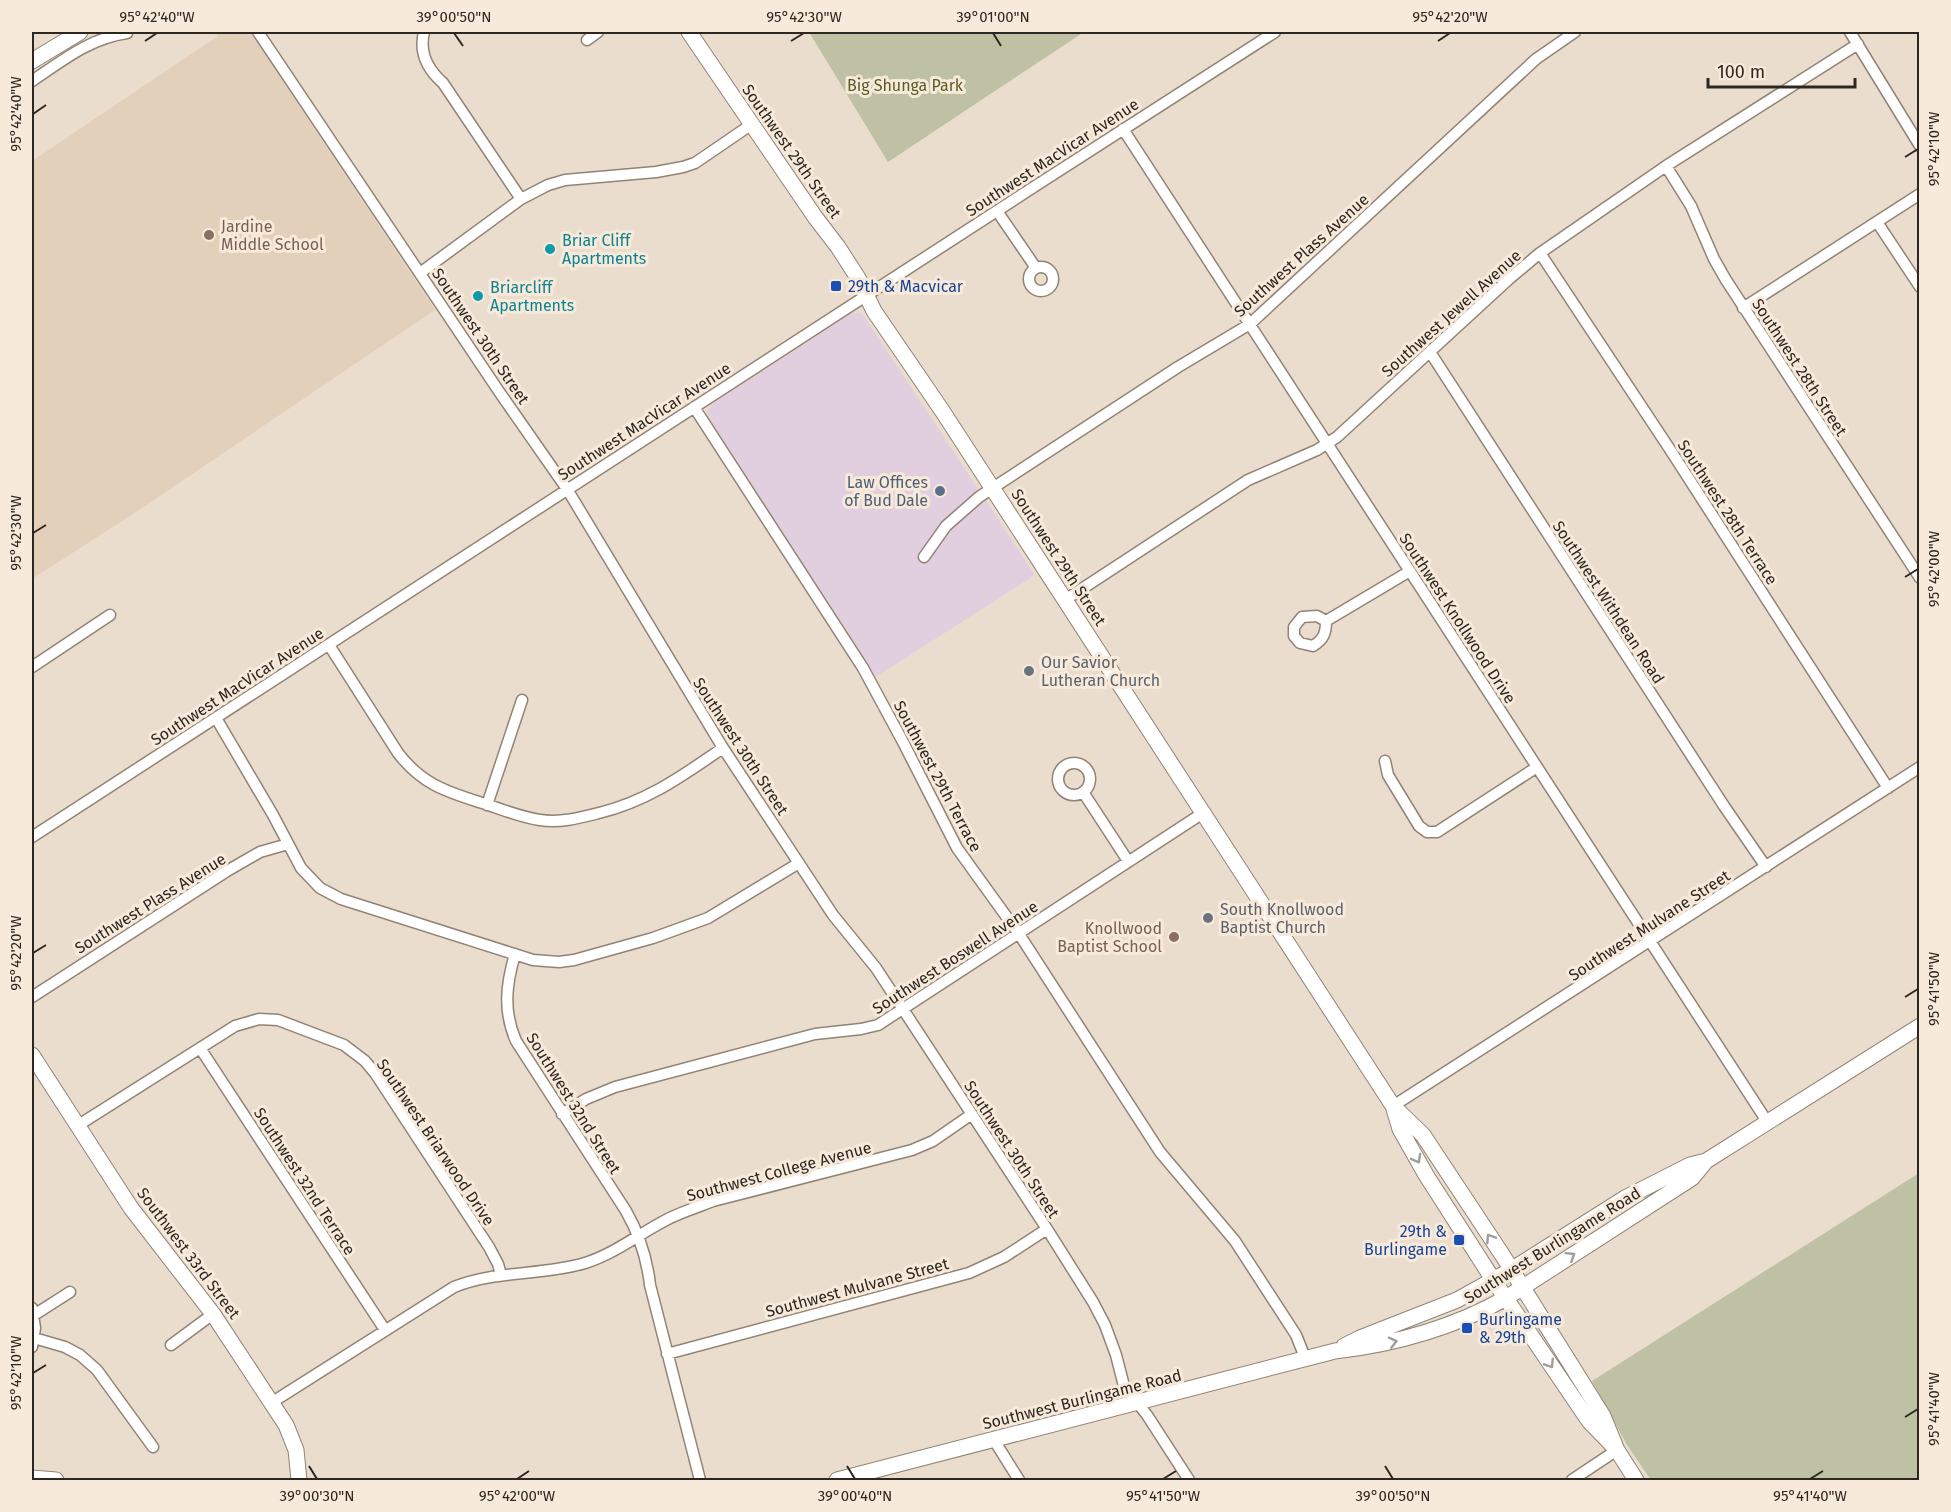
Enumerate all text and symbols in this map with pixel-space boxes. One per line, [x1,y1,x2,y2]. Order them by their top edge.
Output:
text: 95°42'40"W [119,8,195,26]
text: 39°00'50"N [417,8,491,26]
text: 95°42'30"W [766,8,842,26]
text: 39°01'00"N [956,8,1030,26]
text: 95°42'20"W [1412,8,1488,26]
scale bar [1708,51,1855,89]
text: 100 m [1717,61,1765,83]
text: 95°42'40"W [7,76,25,152]
park label: Big Shunga Park [847,76,964,95]
street label: Southwest 29th Street [738,81,845,222]
street label: Southwest MacVicar Avenue [962,94,1142,220]
text: 95°42'10"W [1925,111,1943,186]
street label: Southwest Plass Avenue [1230,190,1373,321]
place label: Jardine Middle School [221,217,324,254]
marker: Jardine Middle School [202,228,216,242]
place label: Briar Cliff Apartments [562,231,646,268]
marker: Briar Cliff Apartments [543,242,557,256]
street label: Southwest Jewell Avenue [1378,246,1525,381]
street label: Southwest 30th Street [428,265,533,408]
place label: 29th & Macvicar [848,277,964,296]
place label: Briarcliff Apartments [490,278,574,315]
marker: 29th & Macvicar [829,279,843,293]
marker: Briarcliff Apartments [471,289,485,303]
street label: Southwest 28th Street [1748,295,1851,440]
street label: Southwest MacVicar Avenue [554,358,734,484]
street label: Southwest 28th Terrace [1674,436,1782,588]
place label: Law Offices of Bud Dale [844,473,928,510]
marker: Law Offices of Bud Dale [933,484,947,498]
street label: Southwest 29th Street [1007,485,1110,629]
text: 95°42'30"W [7,495,25,571]
street label: Southwest Withdean Road [1549,517,1668,687]
street label: Southwest Knollwood Drive [1395,530,1520,707]
text: 95°42'00"W [1925,530,1943,607]
street label: Southwest MacVicar Avenue [147,623,327,749]
place label: Our Savior Lutheran Church [1041,653,1160,690]
marker: Our Savior Lutheran Church [1022,664,1036,678]
street label: Southwest 30th Street [689,674,792,819]
street label: Southwest 29th Terrace [890,697,985,855]
street label: Southwest Plass Avenue [71,849,229,958]
street label: Southwest Mulvane Street [1565,866,1734,985]
street label: Southwest Boswell Avenue [869,897,1042,1018]
place label: South Knollwood Baptist Church [1220,900,1344,937]
marker: South Knollwood Baptist Church [1201,911,1215,925]
text: 95°42'20"W [7,915,25,991]
place label: Knollwood Baptist School [1057,919,1162,956]
marker: Knollwood Baptist School [1167,930,1181,944]
text: 95°41'50"W [1925,951,1943,1026]
street label: Southwest 32nd Street [522,1029,625,1177]
street label: Southwest Briarwood Drive [373,1055,499,1229]
street label: Southwest 30th Street [960,1077,1063,1222]
street label: Southwest 32nd Terrace [250,1104,359,1258]
street label: Southwest College Avenue [685,1138,874,1205]
one-way arrow [1410,1153,1422,1163]
street label: Southwest Burlingame Road [1461,1183,1644,1308]
street label: Southwest 33rd Street [133,1184,244,1323]
place label: 29th & Burlingame [1364,1222,1447,1259]
marker: 29th & Burlingame [1452,1233,1466,1247]
one-way arrow [1487,1233,1498,1244]
one-way arrow [1565,1251,1575,1263]
street label: Southwest Mulvane Street [764,1254,951,1321]
place label: Burlingame & 29th [1479,1310,1562,1347]
marker: Burlingame & 29th [1460,1321,1474,1335]
text: 95°42'10"W [7,1335,25,1410]
one-way arrow [1388,1336,1398,1349]
one-way arrow [1543,1357,1554,1368]
street label: Southwest Burlingame Road [981,1366,1184,1433]
text: 95°41'40"W [1925,1371,1943,1446]
text: 39°00'30"N [280,1487,354,1505]
text: 95°42'00"W [479,1487,556,1505]
text: 39°00'40"N [818,1487,892,1505]
text: 95°41'50"W [1126,1487,1201,1505]
text: 39°00'50"N [1356,1487,1430,1505]
text: 95°41'40"W [1773,1487,1848,1505]

